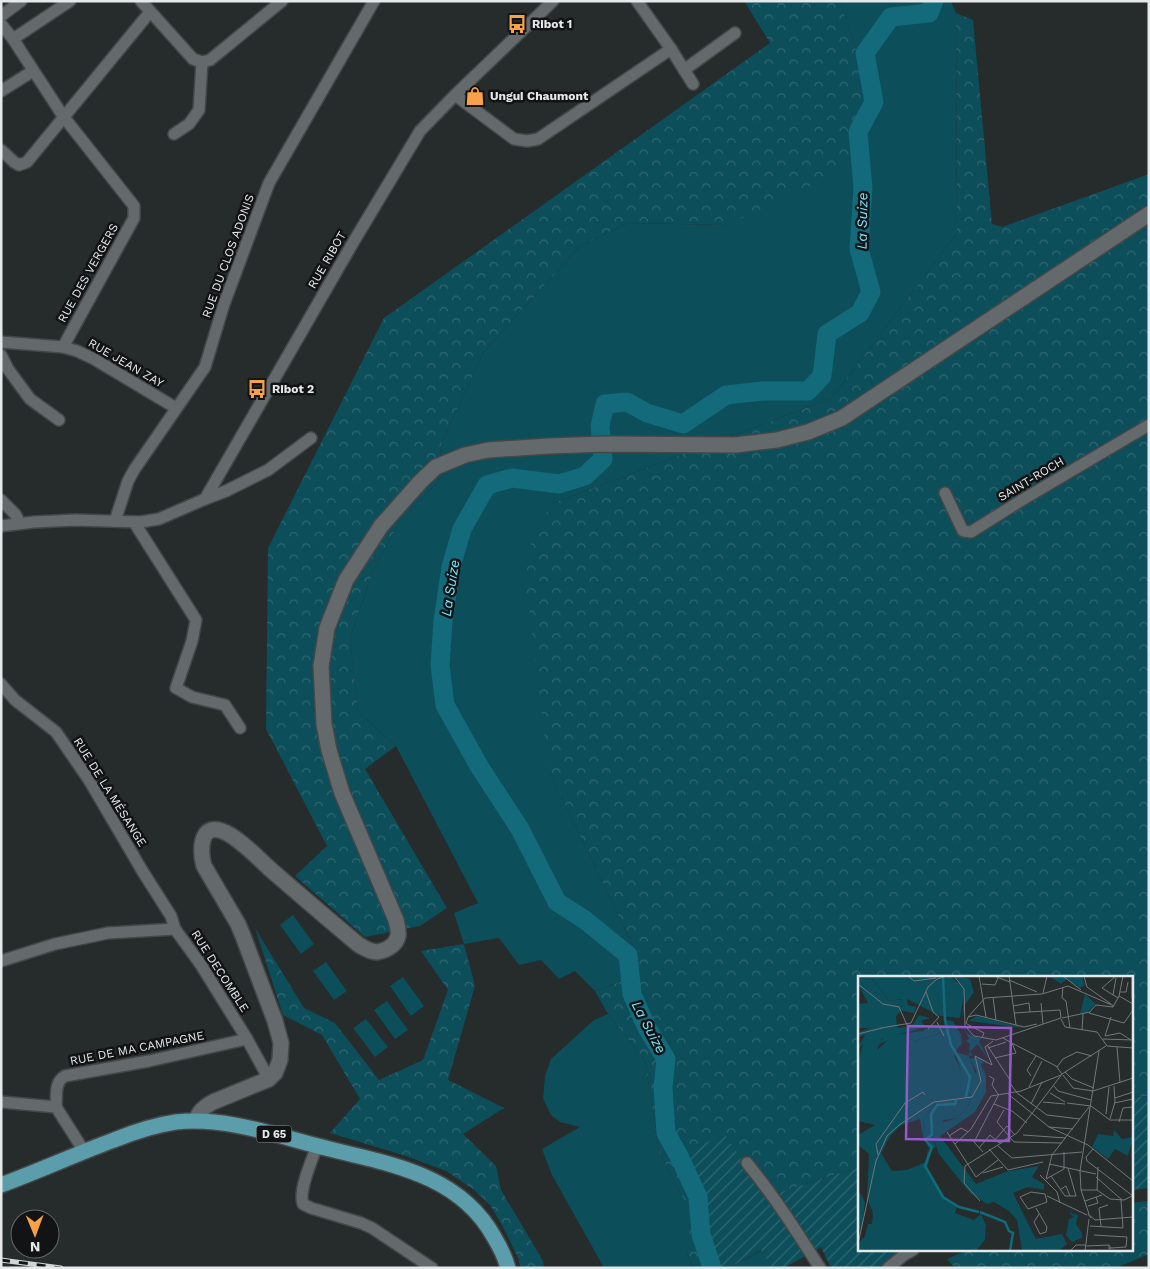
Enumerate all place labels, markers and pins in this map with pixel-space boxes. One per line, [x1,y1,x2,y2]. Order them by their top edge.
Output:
bus stop icon: Ribot 1 [506,13,528,35]
place label: Ribot 1 [532,17,572,31]
shop icon: Ungui Chaumont [464,85,486,107]
place label: Ungui Chaumont [490,89,589,103]
bus stop icon: Ribot 2 [246,378,268,400]
place label: Ribot 2 [272,382,314,396]

